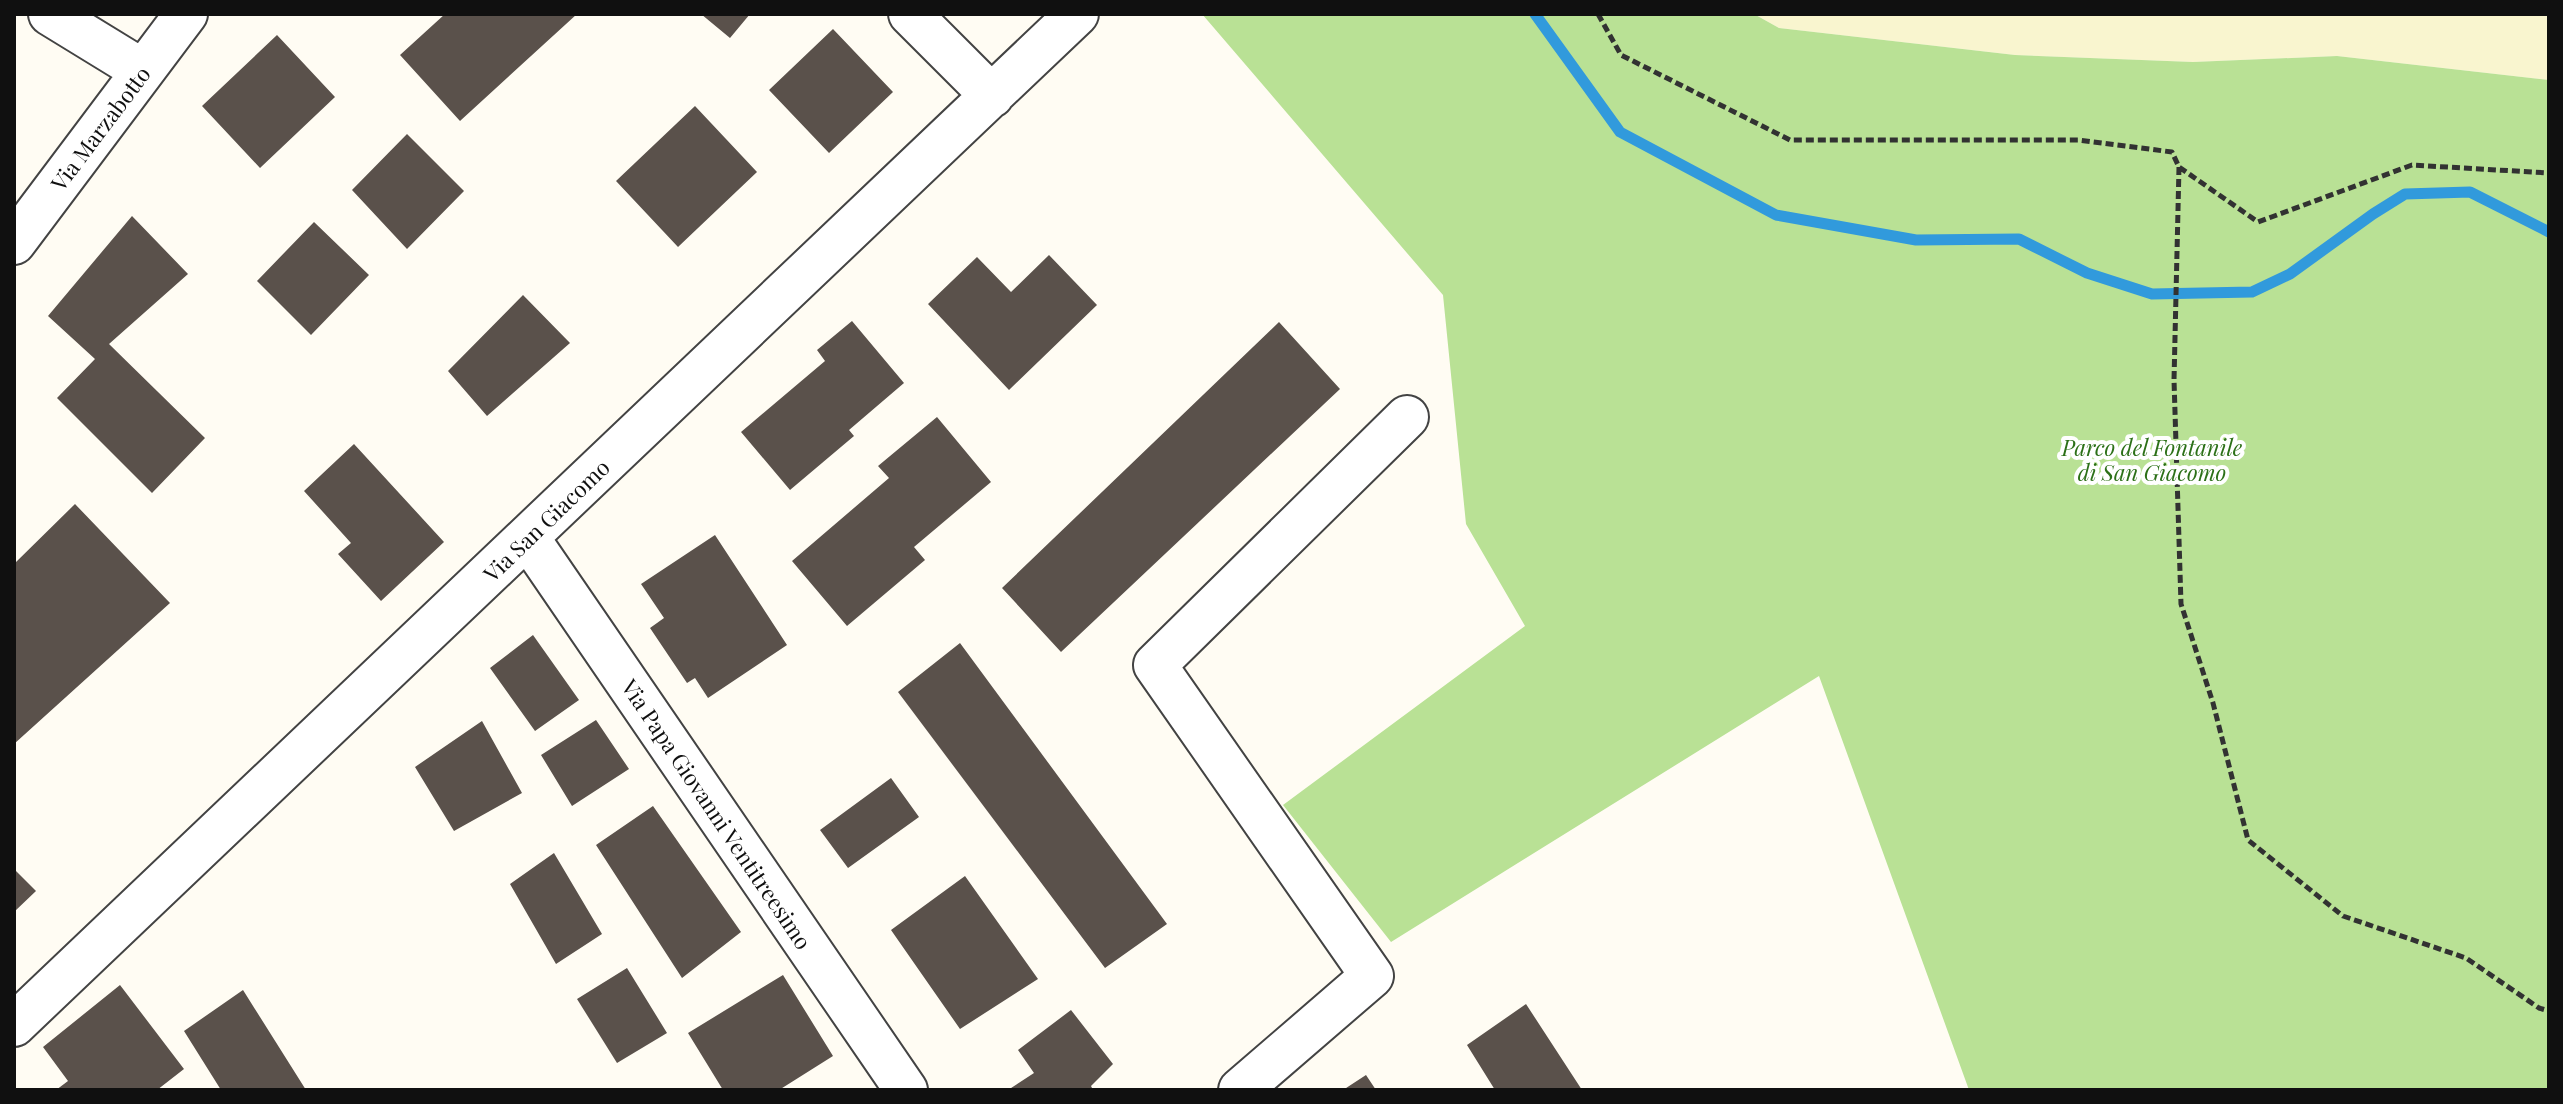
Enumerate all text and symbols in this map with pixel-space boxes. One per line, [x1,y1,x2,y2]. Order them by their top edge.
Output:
street label: Via Marzabotto [43,60,157,197]
park label: Parco del Fontanile di San Giacomo [2061,432,2243,487]
street label: Via San Giacomo [476,452,616,589]
street label: Via Papa Giovanni Ventitreesimo [615,672,819,955]

